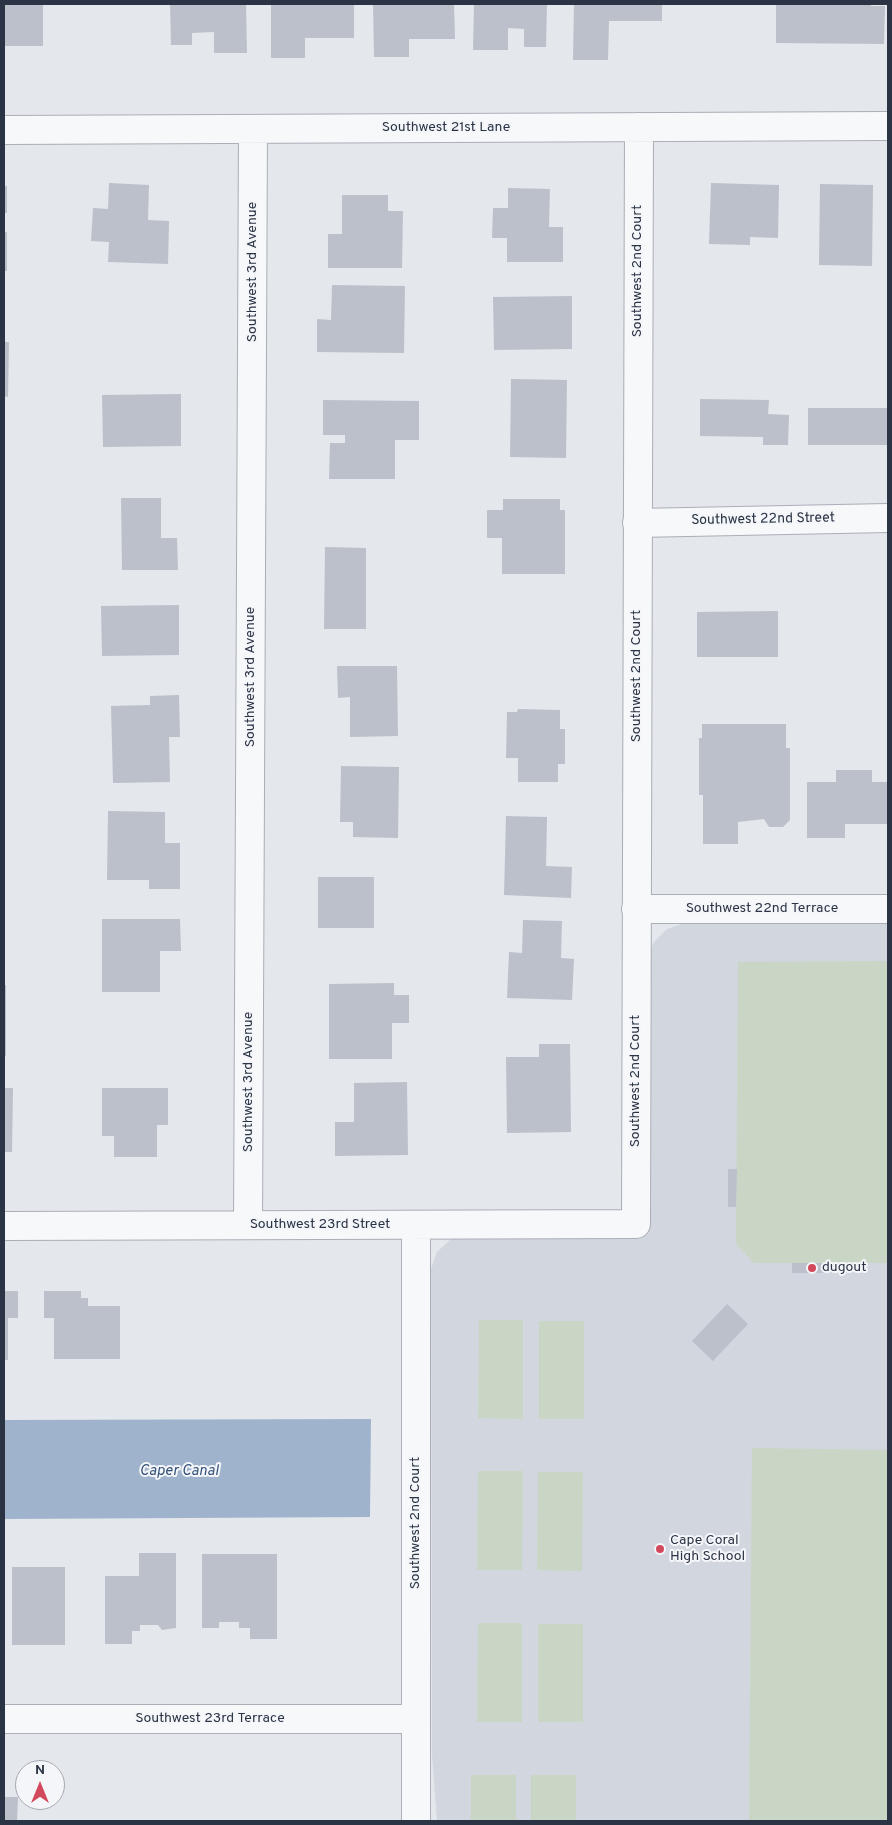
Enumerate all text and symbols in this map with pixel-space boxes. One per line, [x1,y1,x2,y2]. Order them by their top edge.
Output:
street label: Southwest 21st Lane [382,120,510,136]
street label: Southwest 3rd Avenue [245,202,261,342]
street label: Southwest 2nd Court [630,205,646,337]
street label: Southwest 22nd Street [691,510,835,530]
street label: Southwest 3rd Avenue [243,607,259,747]
street label: Southwest 2nd Court [629,610,645,742]
street label: Southwest 22nd Terrace [686,901,838,917]
street label: Southwest 3rd Avenue [241,1012,257,1152]
street label: Southwest 2nd Court [628,1015,644,1147]
street label: Southwest 23rd Street [250,1217,390,1233]
place label: dugout [822,1260,866,1276]
marker: dugout [806,1262,818,1274]
street label: Southwest 2nd Court [408,1457,424,1589]
water label: Caper Canal [139,1463,219,1481]
place label: Cape Coral High School [670,1533,745,1565]
marker: Cape Coral High School [654,1543,666,1555]
street label: Southwest 23rd Terrace [135,1711,285,1727]
north arrow [15,1760,65,1810]
text: N [35,1762,45,1779]

